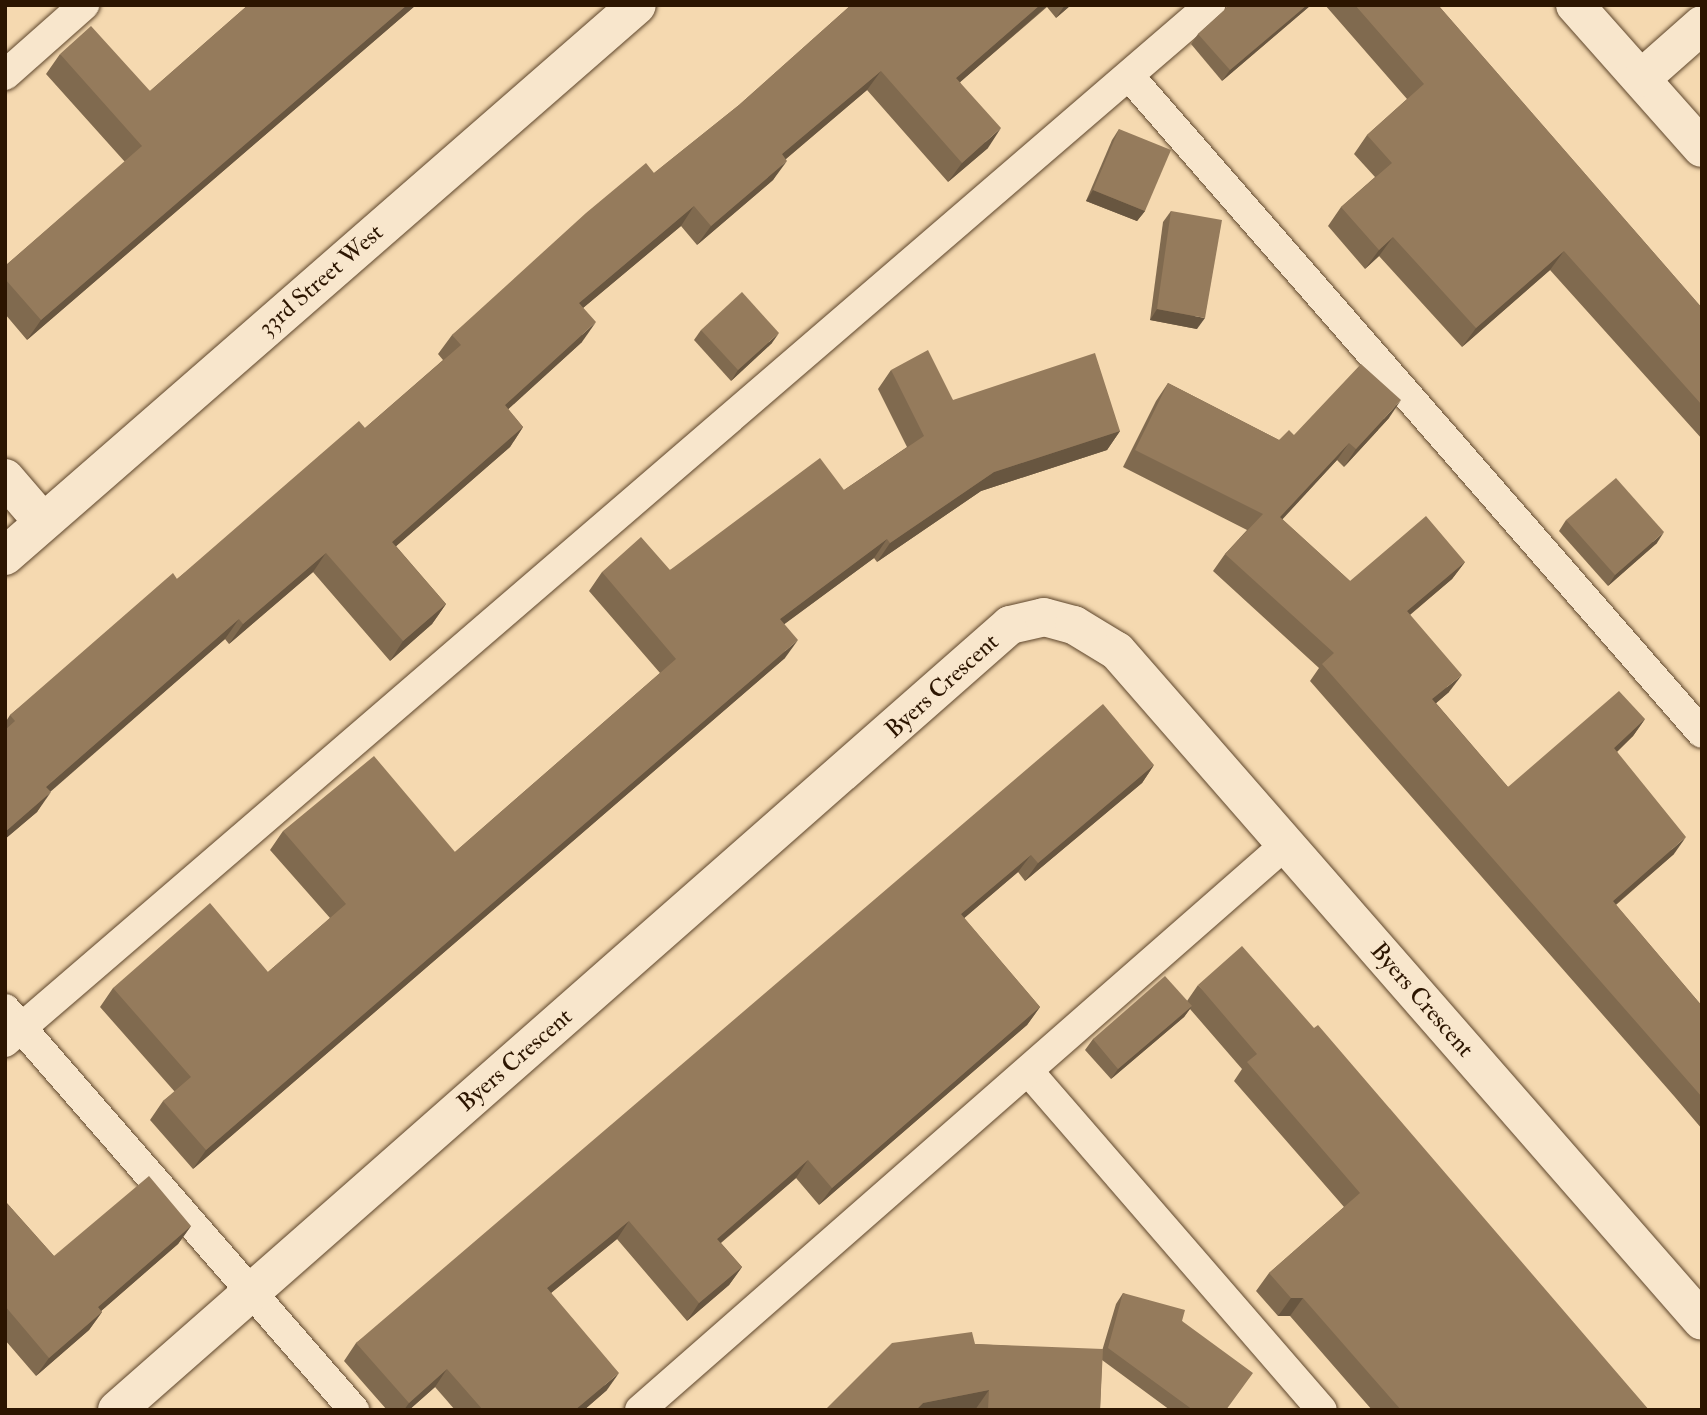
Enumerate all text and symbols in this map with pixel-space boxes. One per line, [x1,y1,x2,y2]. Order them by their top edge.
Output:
street label: 33rd Street West [253,218,389,342]
street label: Byers Crescent [879,628,1005,744]
street label: Byers Crescent [1364,937,1480,1063]
street label: Byers Crescent [452,1002,578,1118]

